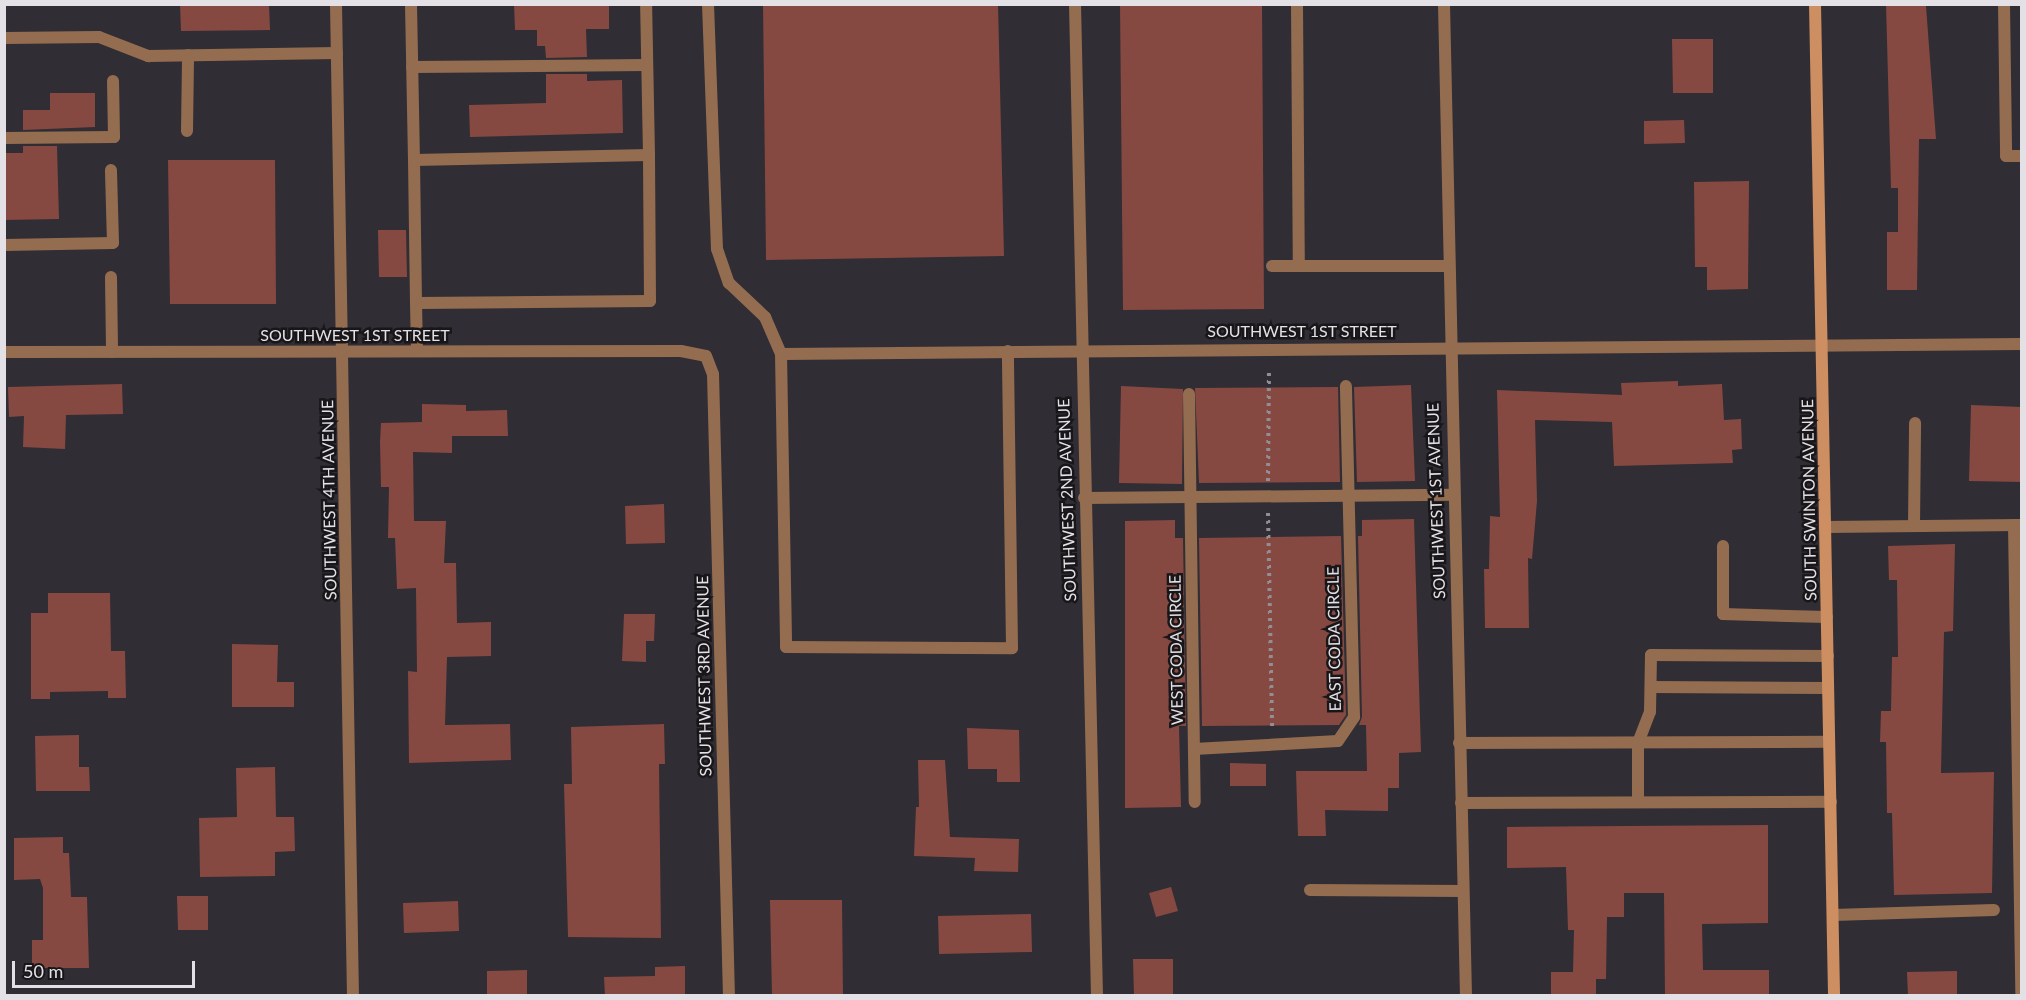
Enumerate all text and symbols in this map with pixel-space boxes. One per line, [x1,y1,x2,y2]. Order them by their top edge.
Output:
street label: SOUTHWEST 1ST STREET [1207,321,1397,341]
street label: SOUTHWEST 1ST STREET [260,325,450,345]
street label: SOUTHWEST 2ND AVENUE [1054,398,1080,602]
street label: SOUTHWEST 4TH AVENUE [318,399,340,601]
street label: SOUTH SWINTON AVENUE [1798,399,1820,601]
street label: SOUTHWEST 1ST AVENUE [1423,402,1449,600]
street label: EAST CODA CIRCLE [1323,566,1345,712]
street label: WEST CODA CIRCLE [1165,574,1187,726]
street label: SOUTHWEST 3RD AVENUE [693,575,715,777]
scale bar [15,949,198,987]
text: 50 m [23,960,63,982]

